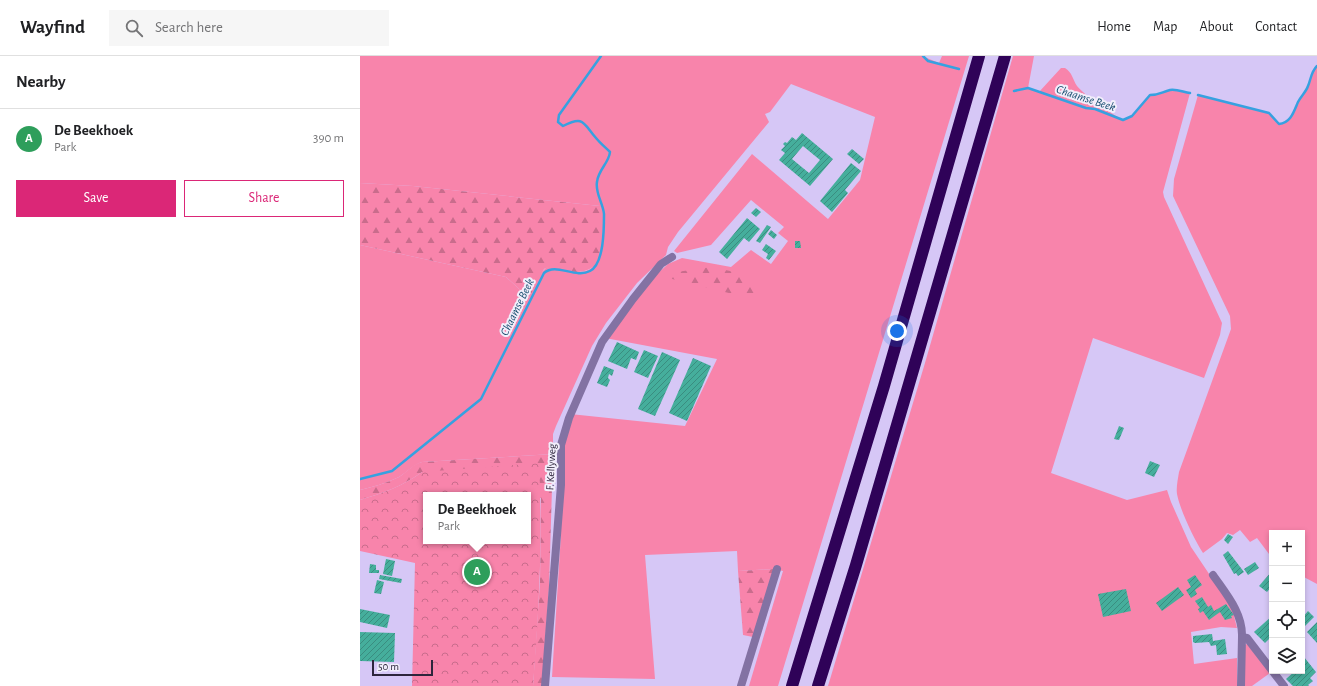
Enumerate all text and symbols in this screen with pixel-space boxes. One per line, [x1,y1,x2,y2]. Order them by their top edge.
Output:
search box [109,10,389,46]
icon: search [123,17,145,39]
text: Wayfind [20,18,85,37]
text: Search here [155,20,223,35]
text: Home [1097,20,1131,34]
text: Map [1153,20,1177,34]
text: About [1199,20,1233,34]
text: Contact [1255,20,1297,34]
text: Nearby [16,73,66,90]
water label: Chaamse Beek [1055,83,1118,113]
text: De Beekhoek [54,123,133,138]
text: A [25,132,33,145]
text: 390 m [313,132,344,145]
text: Park [54,141,76,154]
button: Save [16,180,176,217]
button: Share [184,180,344,217]
water label: Chaamse Beek [498,276,536,337]
your location [887,321,907,341]
street label: F. Kellyweg [544,443,558,491]
popup [423,492,531,544]
text: De Beekhoek [437,502,517,517]
text: Park [437,520,460,533]
map controls [1269,530,1305,674]
button: + [1269,530,1305,566]
pin: A [464,557,490,587]
button: − [1269,566,1305,602]
button: locate [1269,602,1305,638]
button: layers [1269,638,1305,674]
scale bar [372,658,433,677]
text: 50 m [378,661,399,672]

